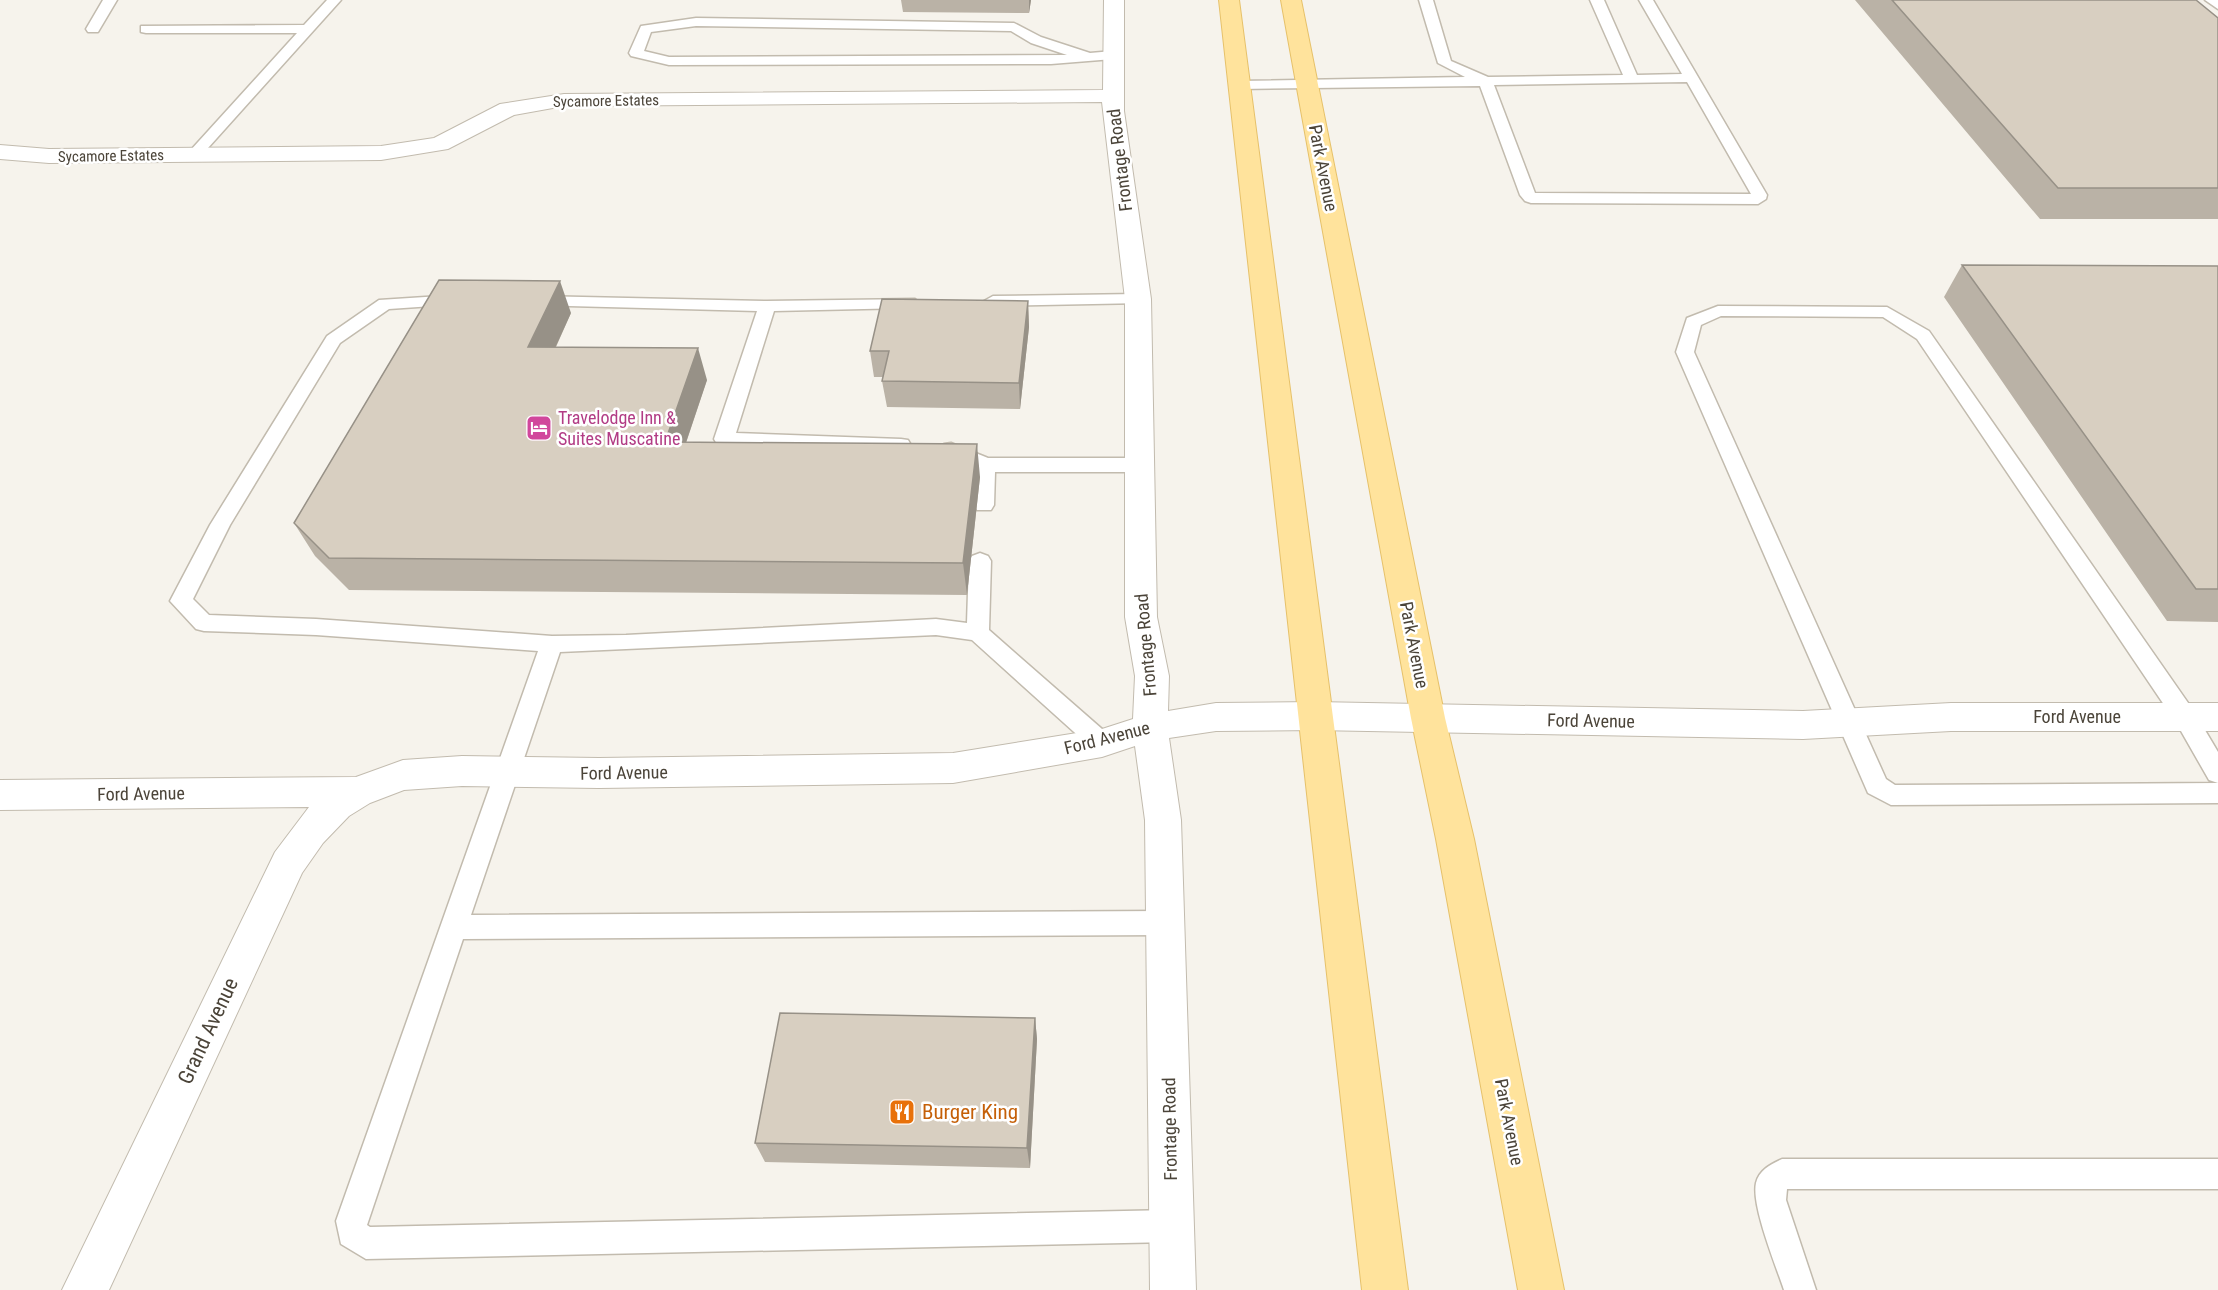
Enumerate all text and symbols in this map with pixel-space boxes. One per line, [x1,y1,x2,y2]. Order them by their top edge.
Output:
street label: Sycamore Estates [553,91,659,111]
street label: Frontage Road [1103,108,1136,212]
street label: Park Avenue [1305,123,1342,213]
street label: Sycamore Estates [58,146,164,166]
place label: Travelodge Inn & Suites Muscatine [558,407,680,449]
hotel icon: Travelodge Inn & Suites Muscatine [524,413,554,443]
street label: Frontage Road [1131,593,1160,697]
street label: Park Avenue [1396,600,1433,690]
street label: Ford Avenue [2033,706,2121,727]
street label: Ford Avenue [1547,709,1635,732]
street label: Ford Avenue [1062,717,1152,758]
street label: Ford Avenue [580,761,668,784]
street label: Ford Avenue [97,782,185,805]
street label: Grand Avenue [173,974,243,1088]
street label: Frontage Road [1158,1077,1181,1181]
street label: Park Avenue [1491,1077,1528,1167]
restaurant icon: Burger King [887,1097,917,1127]
place label: Burger King [922,1100,1018,1124]

